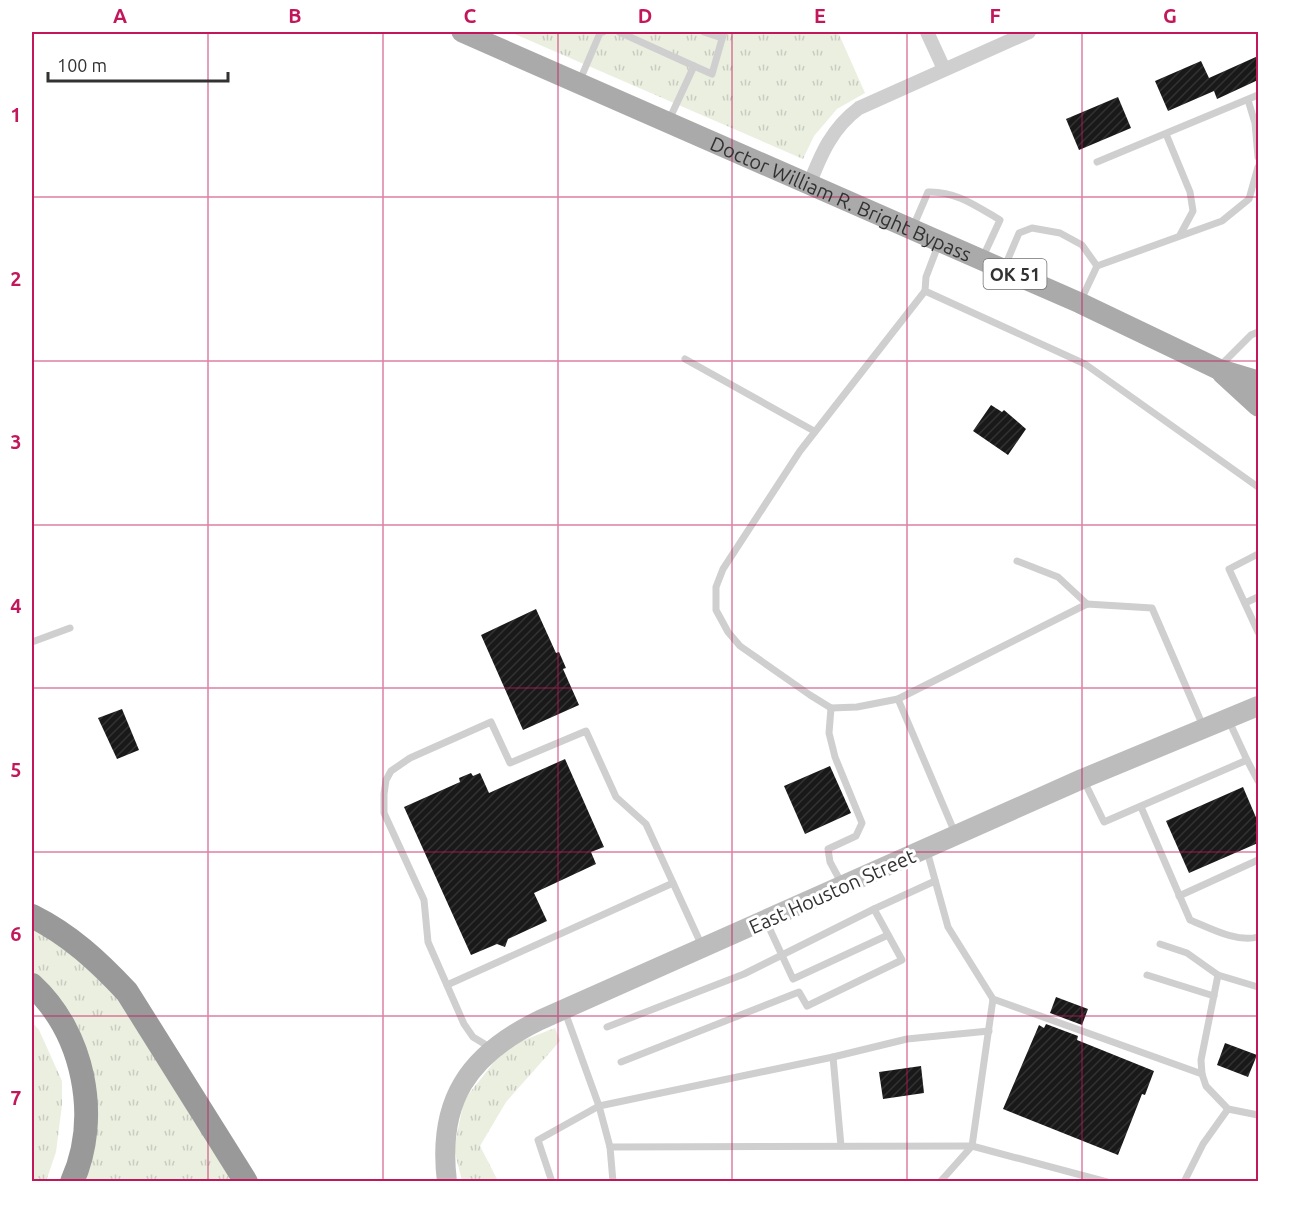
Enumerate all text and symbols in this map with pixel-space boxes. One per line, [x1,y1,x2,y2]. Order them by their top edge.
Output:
text: A [113,4,127,27]
text: B [288,4,302,27]
text: C [464,4,477,27]
text: D [638,4,652,27]
text: E [814,4,826,27]
text: F [989,4,1001,27]
text: G [1163,4,1177,27]
scale bar [48,45,228,83]
text: 100 m [57,55,107,75]
text: 1 [10,103,22,126]
street label: Doctor William R. Bright Bypass [707,131,975,266]
road number: OK 51 [984,259,1046,289]
text: 2 [10,267,22,290]
text: 3 [10,430,22,453]
text: 4 [10,594,22,617]
text: 5 [10,758,22,781]
street label: East Houston Street [745,844,919,938]
text: 6 [10,922,22,945]
text: 7 [10,1086,22,1109]

